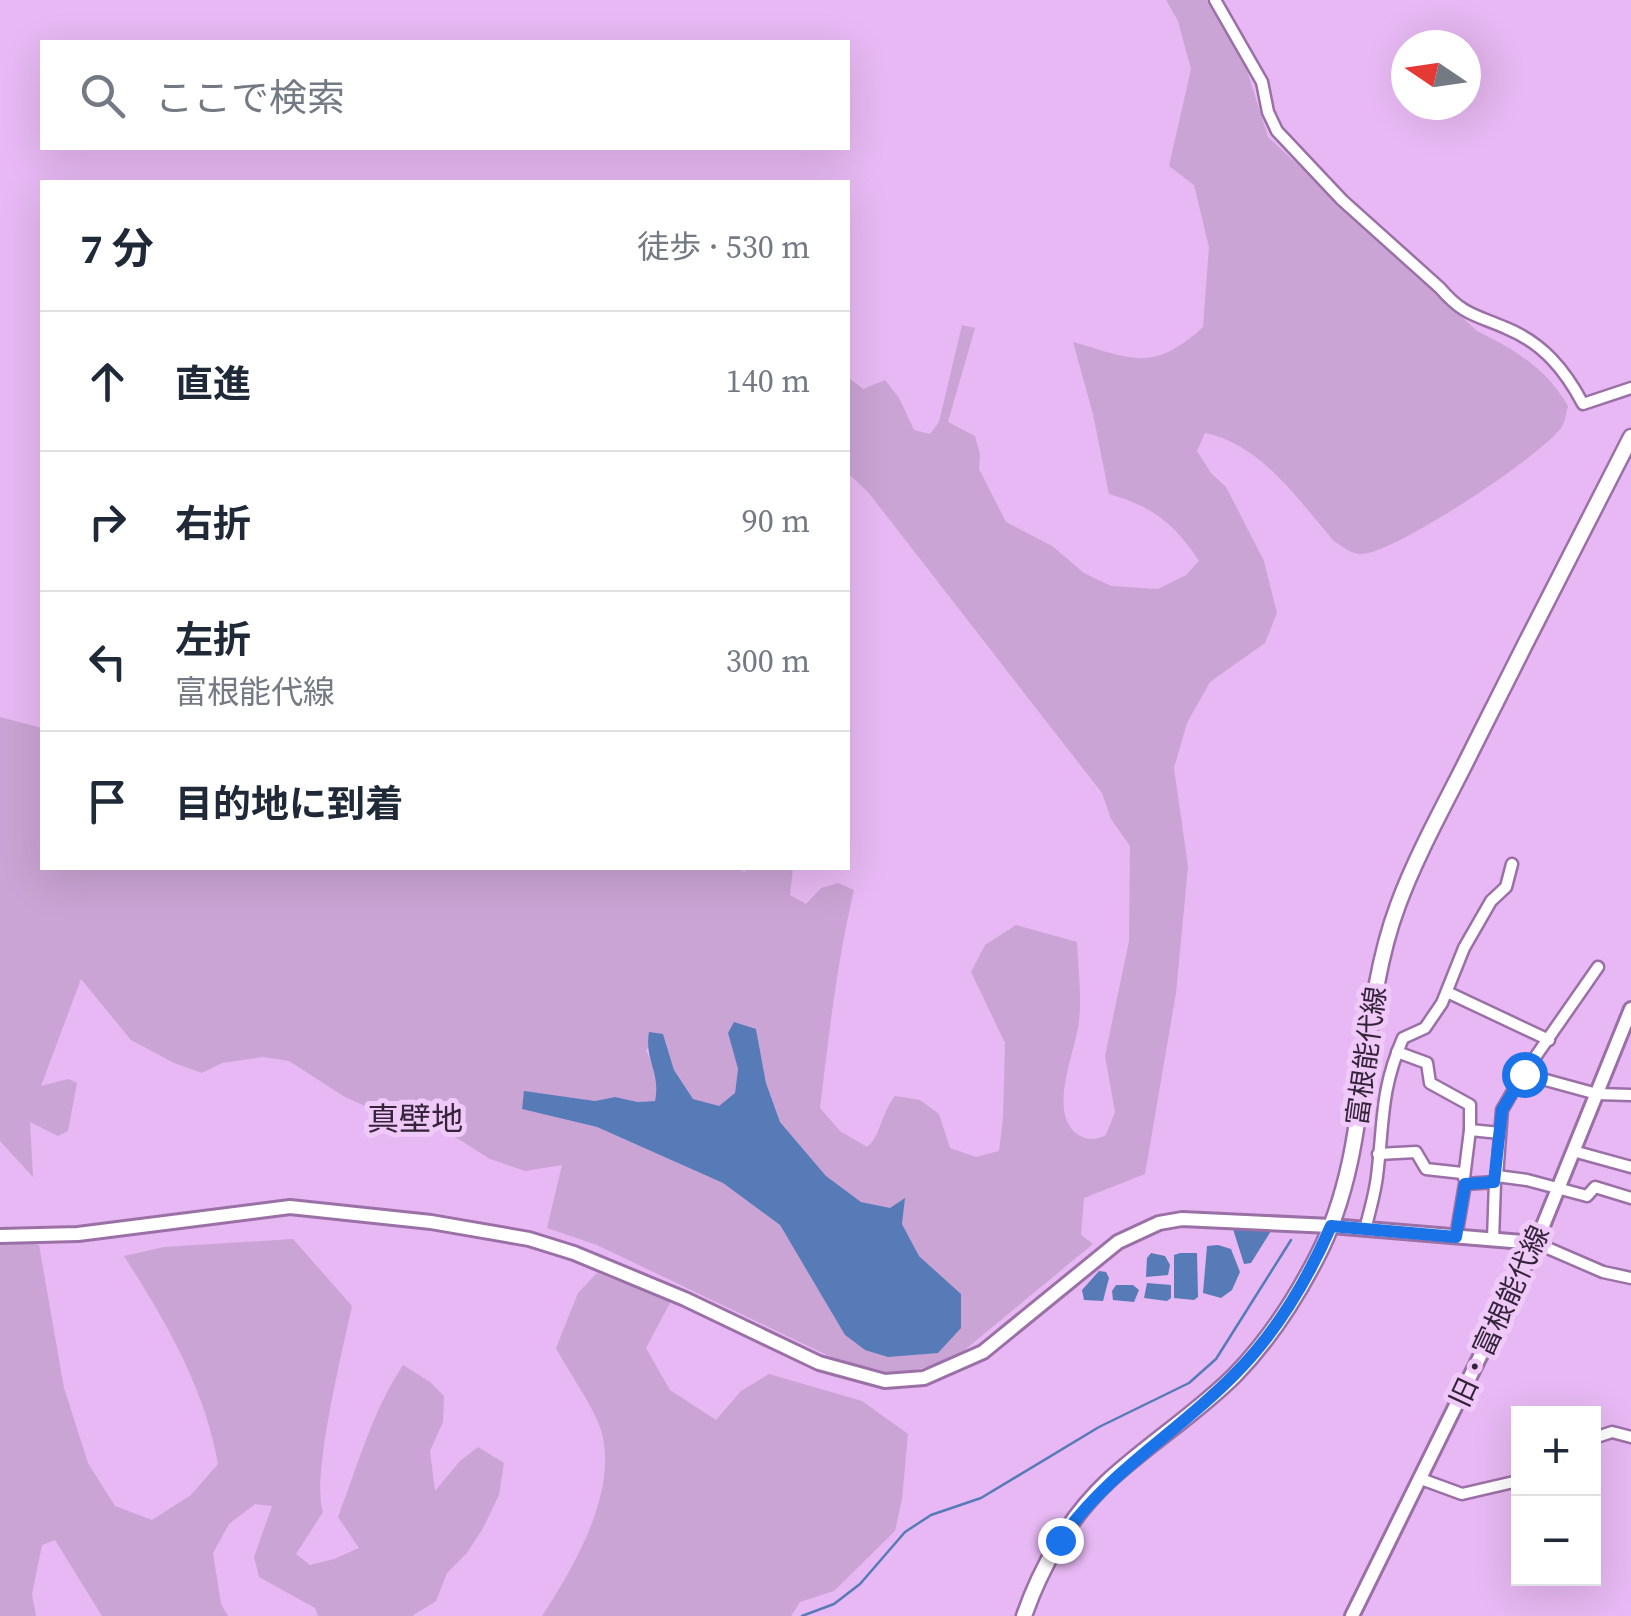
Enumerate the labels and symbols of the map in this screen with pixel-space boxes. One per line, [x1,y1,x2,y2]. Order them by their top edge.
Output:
north arrow [1391,30,1481,120]
street label: 富根能代線 [1337,984,1395,1128]
route start [1502,1052,1548,1098]
district label: 真壁地 [367,1097,463,1141]
street label: 旧・富根能代線 [1440,1219,1558,1413]
route end [1038,1518,1084,1564]

